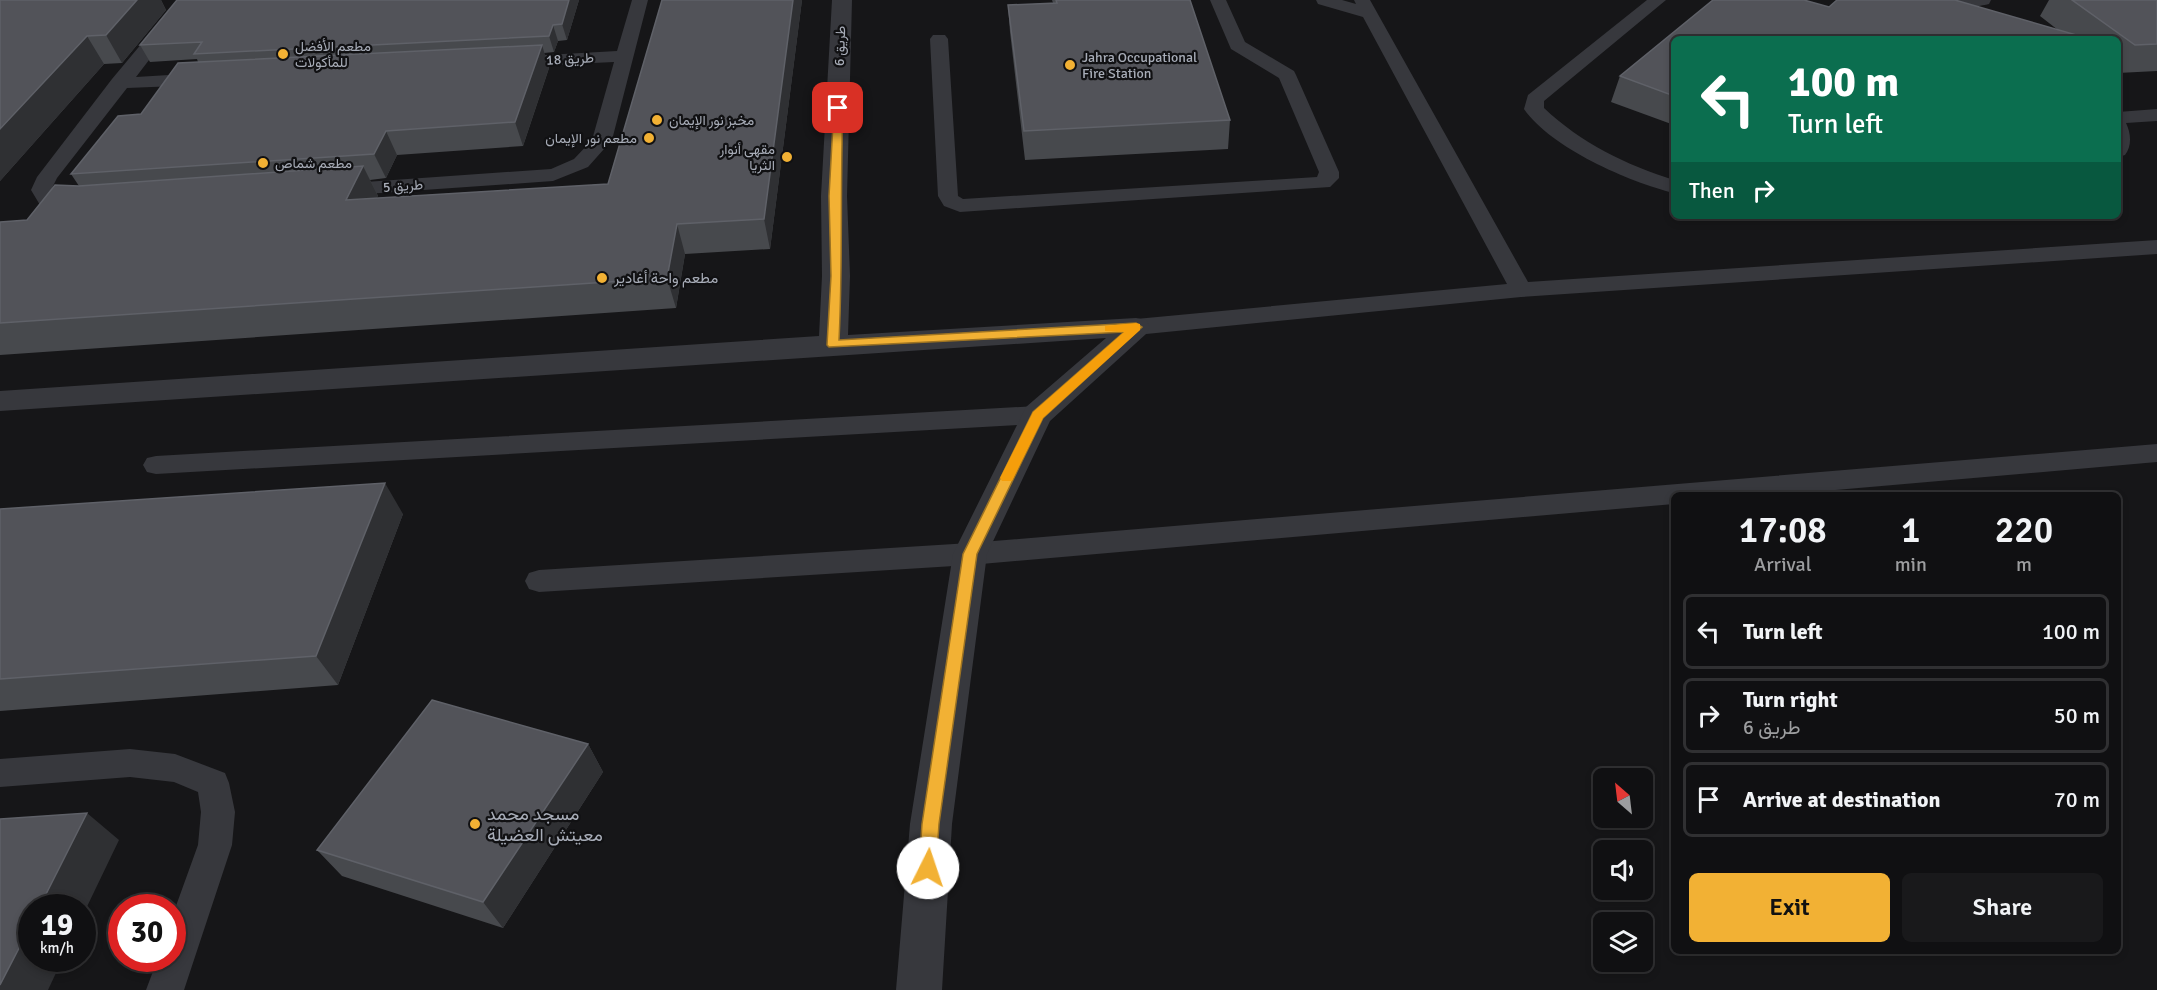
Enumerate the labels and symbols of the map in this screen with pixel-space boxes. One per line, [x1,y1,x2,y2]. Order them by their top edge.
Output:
street label: طريق 6 [831,26,849,66]
place label: مطعم الأفضل للمأكولات [295,38,371,71]
marker: مطعم الأفضل للمأكولات [276,47,290,61]
street label: طريق 18 [546,49,594,69]
place label: Jahra Occupational Fire Station [1082,49,1197,82]
marker: Jahra Occupational Fire Station [1063,58,1077,72]
pin [812,82,863,133]
place label: مخبز نور الإيمان [669,112,754,130]
marker: مخبز نور الإيمان [650,113,664,127]
place label: مطعم نور الإيمان [545,130,637,148]
marker: مطعم نور الإيمان [642,131,656,145]
place label: مقهى أنوار الثريا [718,141,775,174]
marker: مقهى أنوار الثريا [780,150,794,164]
place label: مطعم شماص [275,155,352,172]
marker: مطعم شماص [256,156,270,170]
street label: طريق 5 [382,176,424,196]
place label: مطعم واحة أغادير [613,269,718,288]
marker: مطعم واحة أغادير [595,271,609,285]
north arrow [1593,768,1653,828]
place label: مسجد محمد معيتش العضيلة [487,803,603,846]
marker: مسجد محمد معيتش العضيلة [468,817,482,831]
position arrow [896,836,960,900]
speed limit sign: 30 [108,894,186,972]

